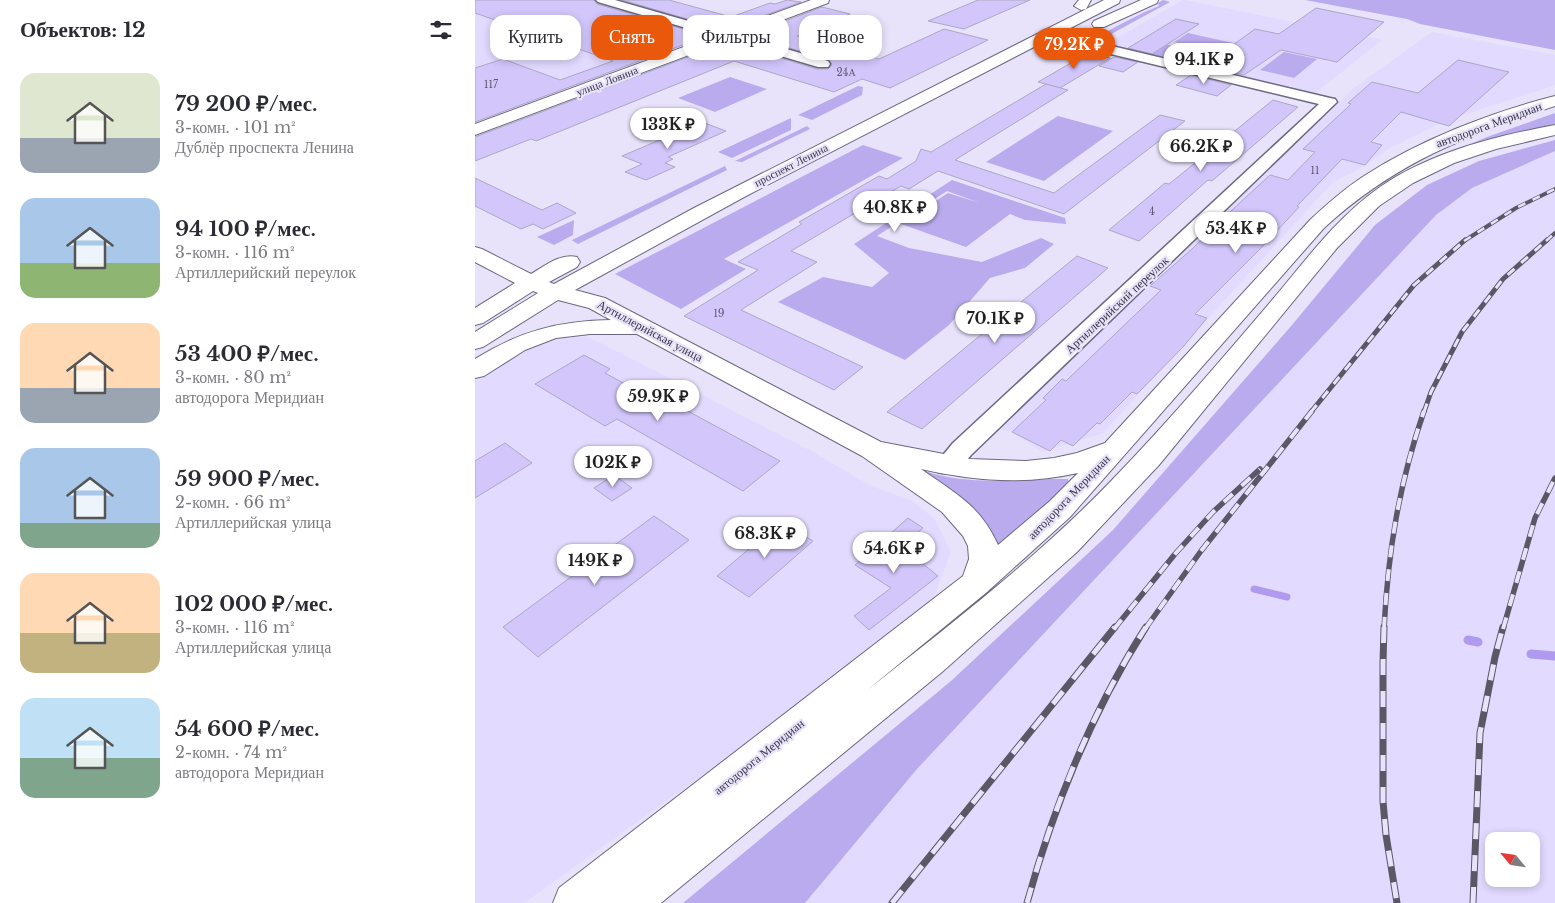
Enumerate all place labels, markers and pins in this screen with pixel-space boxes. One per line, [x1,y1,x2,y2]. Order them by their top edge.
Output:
pin: 79.2K ₽ [1028,28,1120,70]
pin: 94.1K ₽ [1158,42,1250,85]
pin: 133K ₽ [627,108,709,150]
pin: 66.2K ₽ [1155,130,1247,172]
pin: 40.8K ₽ [849,190,941,233]
pin: 53.4K ₽ [1190,212,1282,254]
pin: 70.1K ₽ [949,302,1041,344]
pin: 59.9K ₽ [612,380,704,422]
pin: 102K ₽ [572,446,654,488]
pin: 68.3K ₽ [719,516,811,559]
pin: 54.6K ₽ [848,532,940,574]
pin: 149K ₽ [554,544,636,586]

